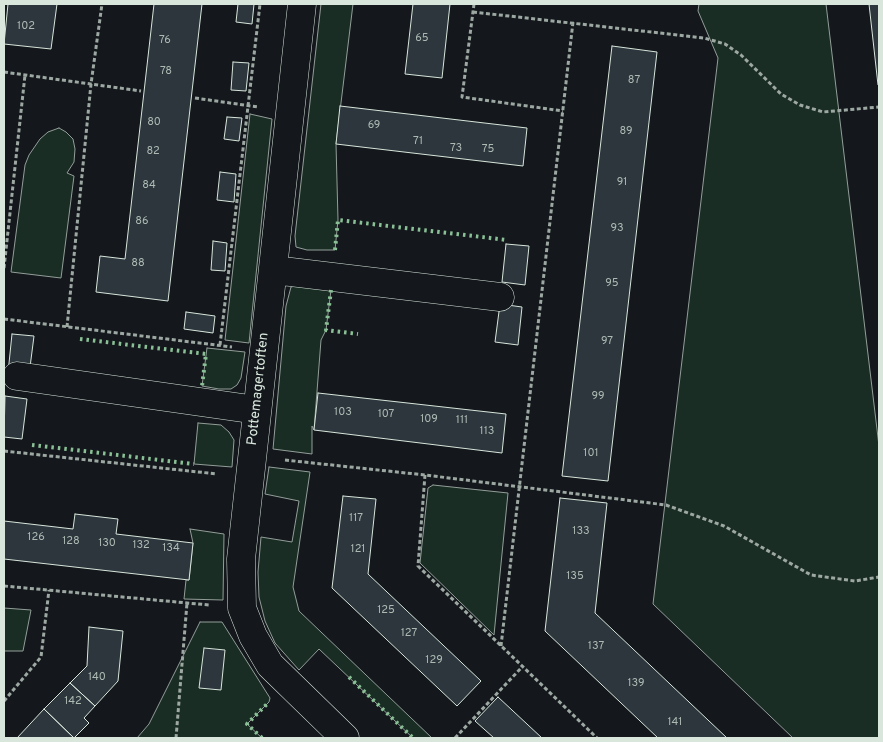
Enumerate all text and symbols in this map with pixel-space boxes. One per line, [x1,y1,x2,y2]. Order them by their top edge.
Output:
house number: 102 [17,20,35,34]
house number: 65 [415,32,429,46]
house number: 76 [159,34,171,48]
house number: 78 [160,65,172,79]
house number: 87 [628,74,640,88]
house number: 80 [147,116,161,130]
house number: 69 [368,119,380,133]
house number: 89 [619,125,633,139]
house number: 71 [413,135,423,149]
house number: 73 [450,142,462,156]
house number: 75 [482,143,494,157]
house number: 82 [146,145,160,159]
house number: 91 [617,176,627,190]
house number: 84 [142,179,156,193]
house number: 86 [135,215,149,229]
house number: 93 [610,222,624,236]
house number: 88 [131,257,145,271]
house number: 95 [605,277,619,291]
street label: Pottemagertoften [245,332,273,446]
house number: 97 [601,335,613,349]
house number: 99 [591,390,605,404]
house number: 103 [334,406,352,420]
house number: 107 [378,408,394,422]
house number: 109 [420,413,438,427]
house number: 111 [456,414,468,428]
house number: 113 [480,425,494,439]
house number: 101 [583,447,599,461]
house number: 117 [349,512,363,526]
house number: 133 [572,525,590,539]
house number: 126 [27,531,45,545]
house number: 128 [62,535,80,549]
house number: 130 [98,537,116,551]
house number: 132 [132,539,150,553]
house number: 134 [162,542,180,556]
house number: 121 [351,543,365,557]
house number: 135 [566,570,584,584]
house number: 125 [377,604,395,618]
house number: 127 [401,627,417,641]
house number: 137 [588,640,604,654]
house number: 129 [425,654,443,668]
house number: 140 [88,671,106,685]
house number: 139 [627,677,645,691]
house number: 142 [64,695,82,709]
house number: 141 [668,716,682,730]

